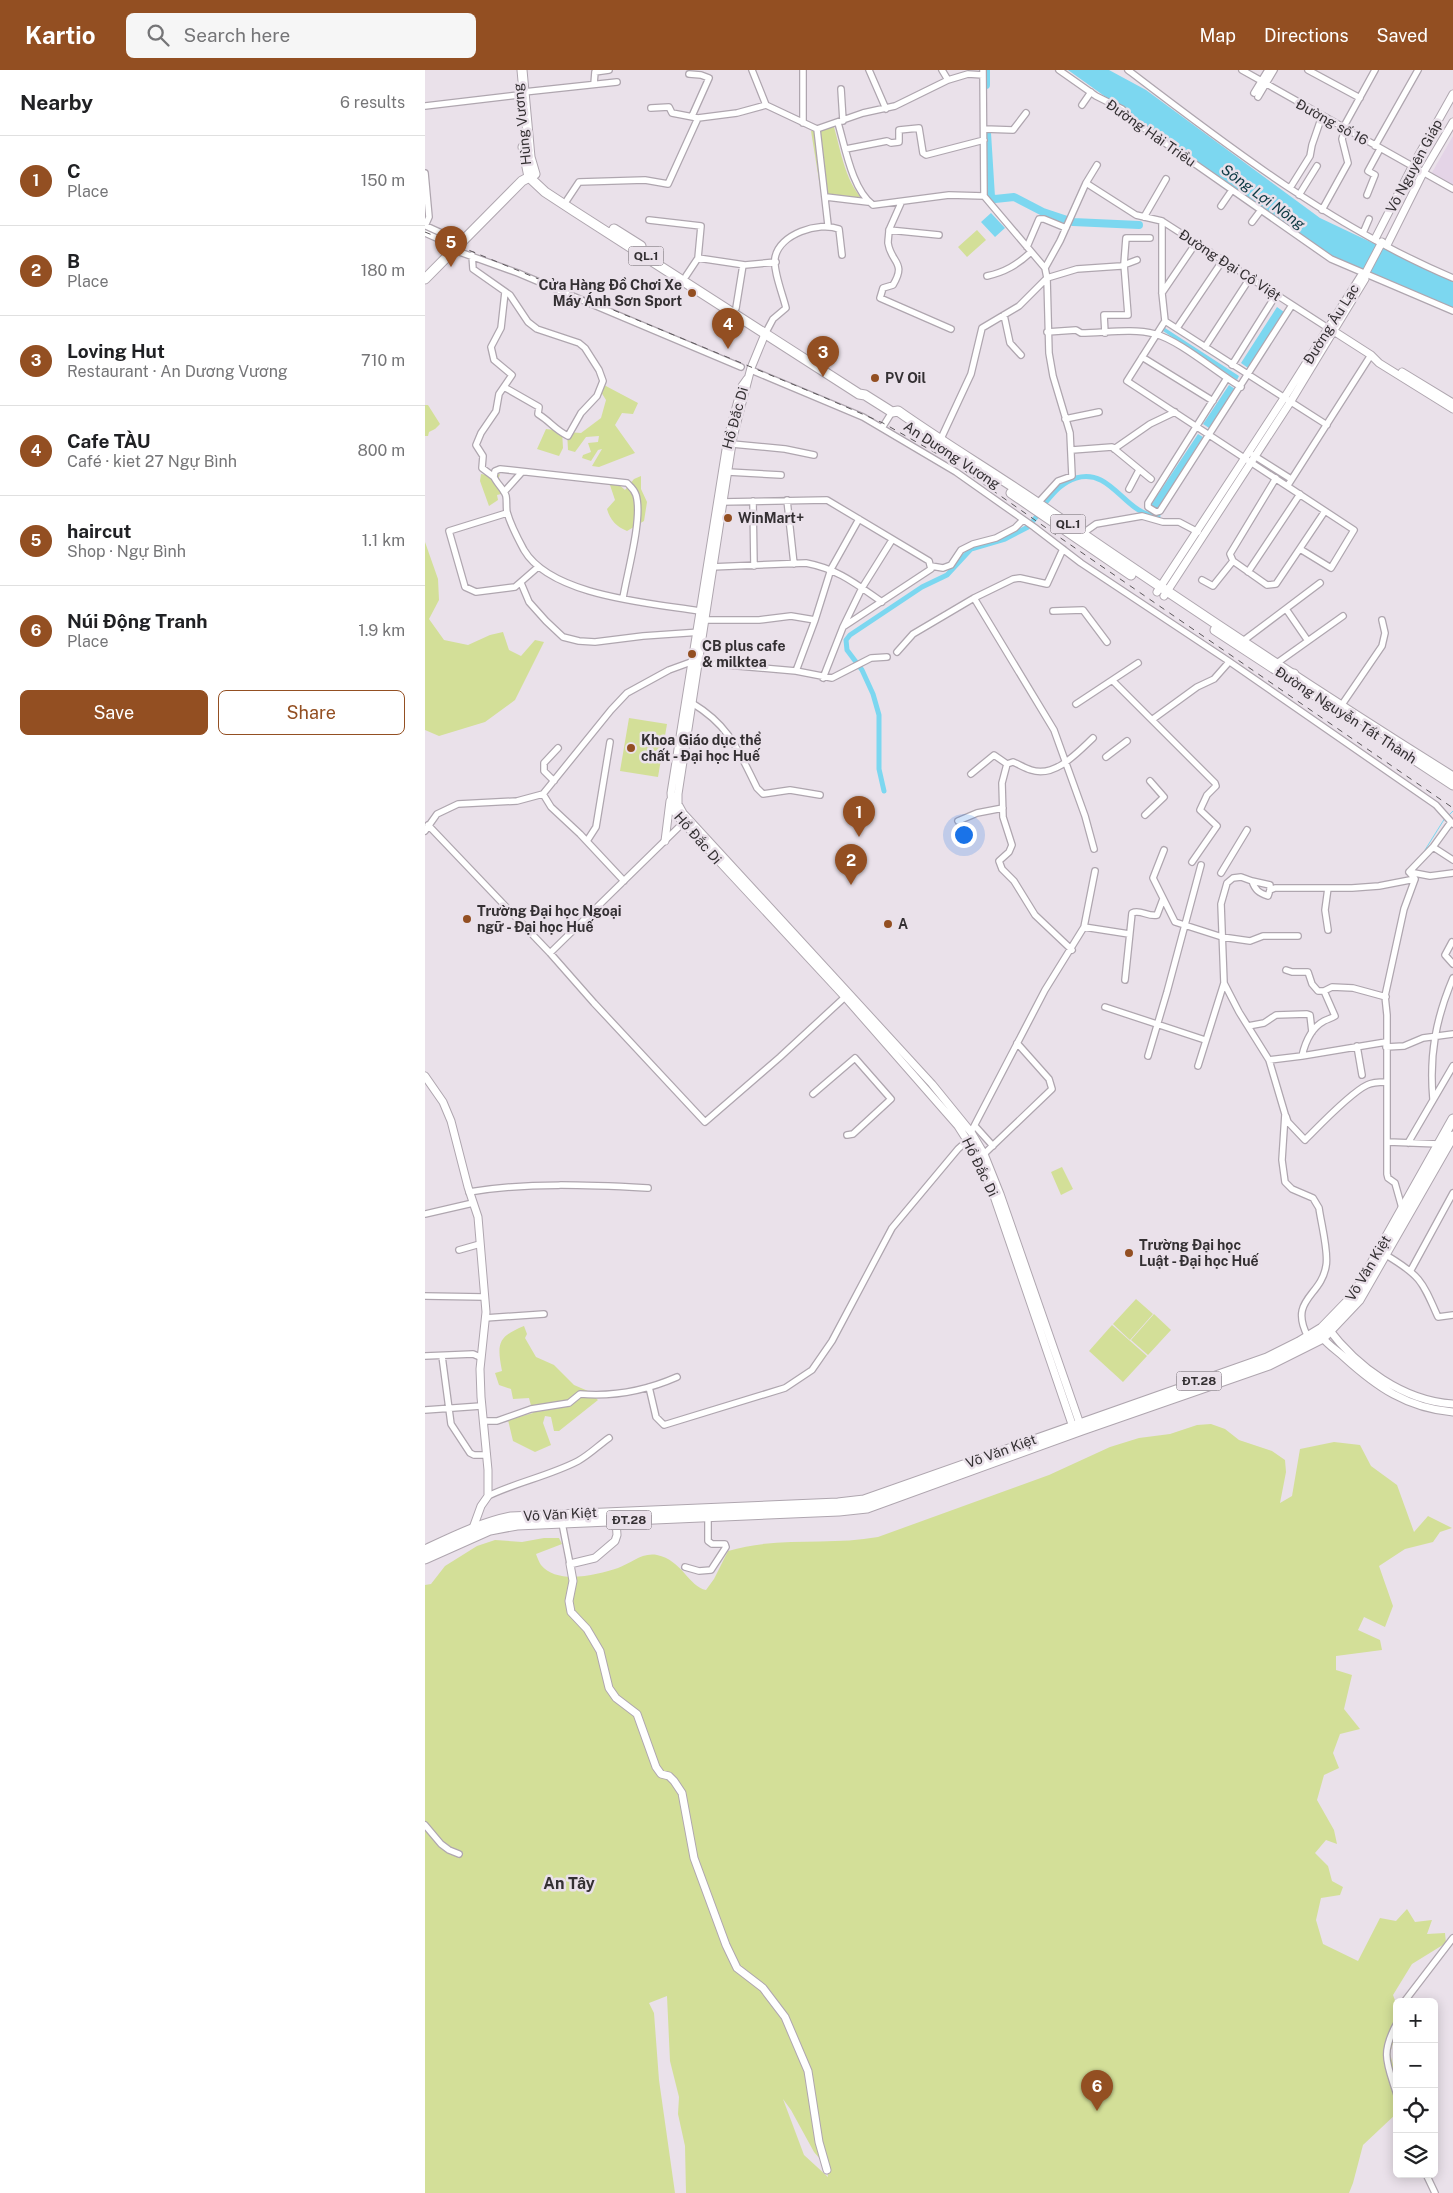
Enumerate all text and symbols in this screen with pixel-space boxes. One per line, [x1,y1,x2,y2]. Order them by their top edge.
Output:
search box [126,13,476,58]
text: Kartio [25,21,96,49]
icon: search [144,21,172,49]
text: Search here [184,24,290,46]
text: Map [1199,25,1236,46]
text: Directions [1264,25,1349,46]
text: Saved [1377,25,1428,46]
street label: Hùng Vương [510,82,534,166]
text: Nearby [20,90,93,115]
text: 6 results [340,93,405,112]
street label: Đường Hải Triều [1103,96,1199,170]
street label: Đường số 16 [1293,96,1371,149]
street label: Võ Nguyên Giáp [1383,116,1445,216]
text: C [67,160,81,182]
water label: Sông Lợi Nông [1218,161,1309,233]
text: 1 [33,171,39,190]
text: 150 m [361,171,405,190]
text: Place [67,182,109,201]
pin: 5 [435,226,467,267]
street label: Đường Đại Cồ Việt [1176,226,1284,304]
road number: QL.1 [629,247,663,266]
text: B [67,250,80,272]
text: 2 [31,261,41,280]
text: 180 m [361,261,405,280]
text: Place [67,272,109,291]
place label: Cửa Hàng Đồ Chơi Xe Máy Ánh Sơn Sport [538,277,682,309]
street label: Đường Âu Lạc [1299,280,1362,367]
marker: Cửa Hàng Đồ Chơi Xe Máy Ánh Sơn Sport [686,287,698,299]
pin: 4 [712,308,744,349]
pin: 3 [807,336,839,377]
text: Loving Hut [67,340,165,362]
text: 3 [31,351,41,370]
text: 710 m [361,351,405,370]
text: Restaurant · An Dương Vương [67,362,288,381]
place label: PV Oil [885,370,926,386]
marker: PV Oil [869,372,881,384]
street label: Hồ Đắc Di [719,385,751,451]
street label: An Dương Vương [901,418,1003,492]
text: Cafe TÀU [67,430,151,452]
text: 4 [31,441,41,460]
text: 800 m [358,441,405,460]
text: Café · kiet 27 Ngự Bình [67,452,237,471]
place label: WinMart+ [738,510,804,526]
marker: WinMart+ [722,512,734,524]
road number: QL.1 [1051,514,1085,534]
text: haircut [67,520,131,542]
text: 5 [31,531,41,550]
text: 1.1 km [362,531,405,550]
text: Shop · Ngự Bình [67,542,186,561]
text: Núi Động Tranh [67,610,208,632]
text: 6 [31,621,41,640]
text: 1.9 km [358,621,405,640]
text: Place [67,632,109,651]
place label: CB plus cafe & milktea [702,638,785,670]
marker: CB plus cafe & milktea [686,648,698,660]
street label: Đường Nguyễn Tất Thành [1272,663,1420,767]
button: Save [20,690,208,735]
button: Share [218,690,405,735]
place label: Khoa Giáo dục thể chất - Đại học Huế [641,731,762,764]
marker: Khoa Giáo dục thể chất - Đại học Huế [625,742,637,754]
pin: 1 [843,796,875,837]
street label: Hồ Đắc Di [671,809,725,867]
your location [951,822,977,848]
pin: 2 [835,844,867,885]
place label: Trường Đại học Ngoại ngữ - Đại học Huế [477,903,621,935]
marker: Trường Đại học Ngoại ngữ - Đại học Huế [461,913,473,925]
place label: A [898,916,908,932]
marker: A [882,918,894,930]
street label: Hồ Đắc Di [959,1135,1001,1199]
street label: Võ Văn Kiệt [1342,1232,1394,1304]
place label: Trường Đại học Luật - Đại học Huế [1139,1237,1260,1269]
marker: Trường Đại học Luật - Đại học Huế [1123,1247,1135,1259]
road number: ĐT.28 [1177,1372,1221,1390]
street label: Võ Văn Kiệt [964,1431,1038,1471]
street label: Võ Văn Kiệt [523,1504,597,1524]
road number: ĐT.28 [607,1510,651,1530]
district label: An Tây [543,1874,595,1893]
map controls [1393,1998,1438,2178]
button: + [1393,1998,1438,2043]
button: − [1393,2043,1438,2088]
pin: 6 [1081,2070,1113,2111]
button: locate [1393,2088,1438,2133]
button: layers [1393,2133,1438,2178]

